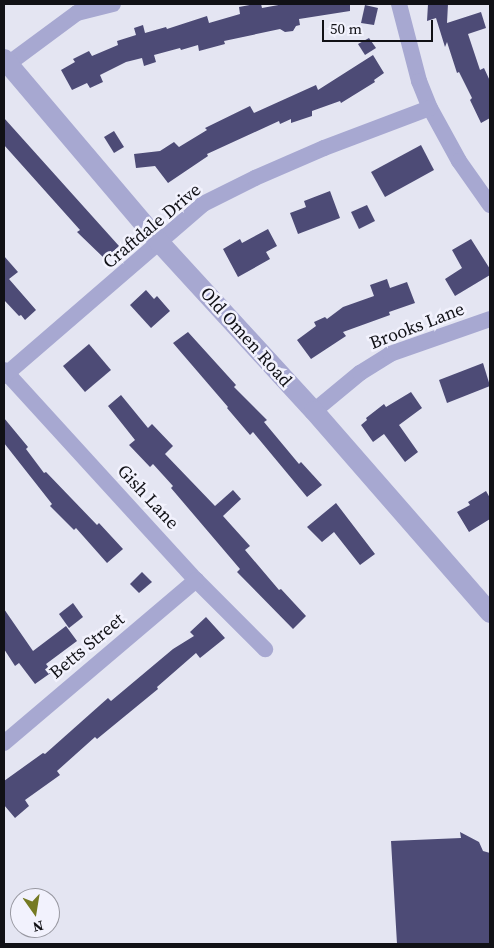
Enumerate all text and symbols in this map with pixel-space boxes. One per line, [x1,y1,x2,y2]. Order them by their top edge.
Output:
scale bar [324,10,435,42]
text: 50 m [330,18,362,39]
street label: Craftdale Drive [99,179,205,273]
street label: Old Omen Road [196,283,296,391]
street label: Brooks Lane [366,298,468,354]
street label: Gish Lane [113,460,183,534]
street label: Betts Street [45,609,129,683]
north arrow [10,888,60,938]
text: N [31,916,45,938]

